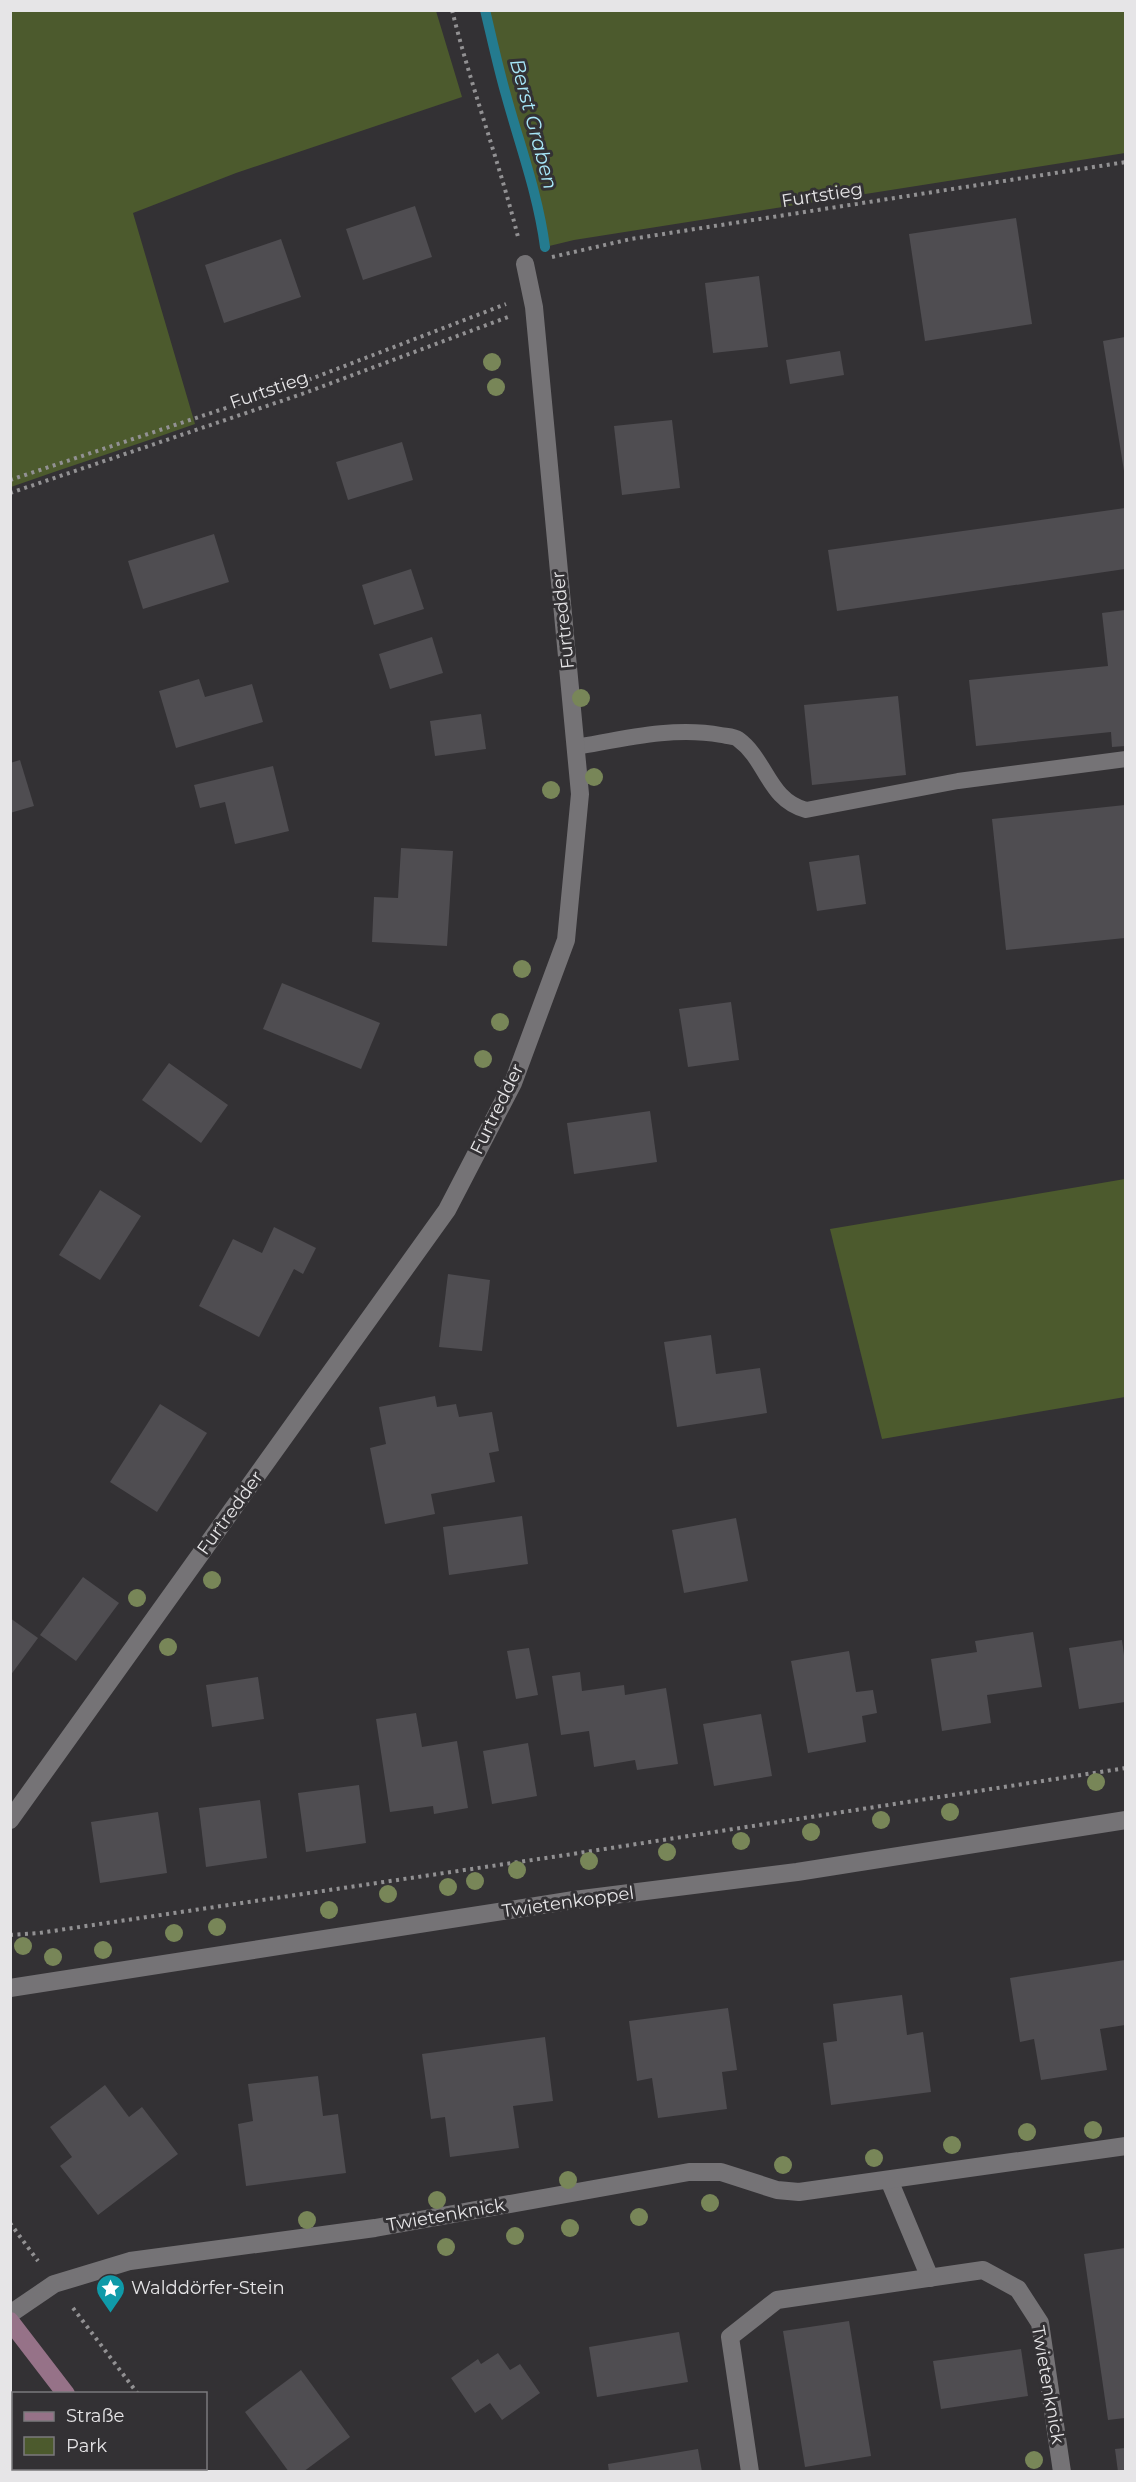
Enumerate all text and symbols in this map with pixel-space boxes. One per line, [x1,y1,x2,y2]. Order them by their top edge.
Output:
water label: Berst Graben [505,56,563,192]
street label: Furtstieg [780,178,864,212]
street label: Furtstieg [227,366,311,414]
street label: Furtredder [547,570,579,670]
street label: Furtredder [466,1060,528,1158]
street label: Furtredder [192,1467,268,1559]
street label: Twietenkoppel [501,1882,635,1922]
street label: Twietenknick [385,2194,507,2236]
place icon: Walddörfer-Stein [94,2272,126,2314]
place label: Walddörfer-Stein [131,2277,285,2299]
street label: Twietenknick [1027,2324,1069,2446]
legend [12,2392,207,2470]
text: Straße [66,2405,125,2427]
text: Park [66,2435,107,2457]

